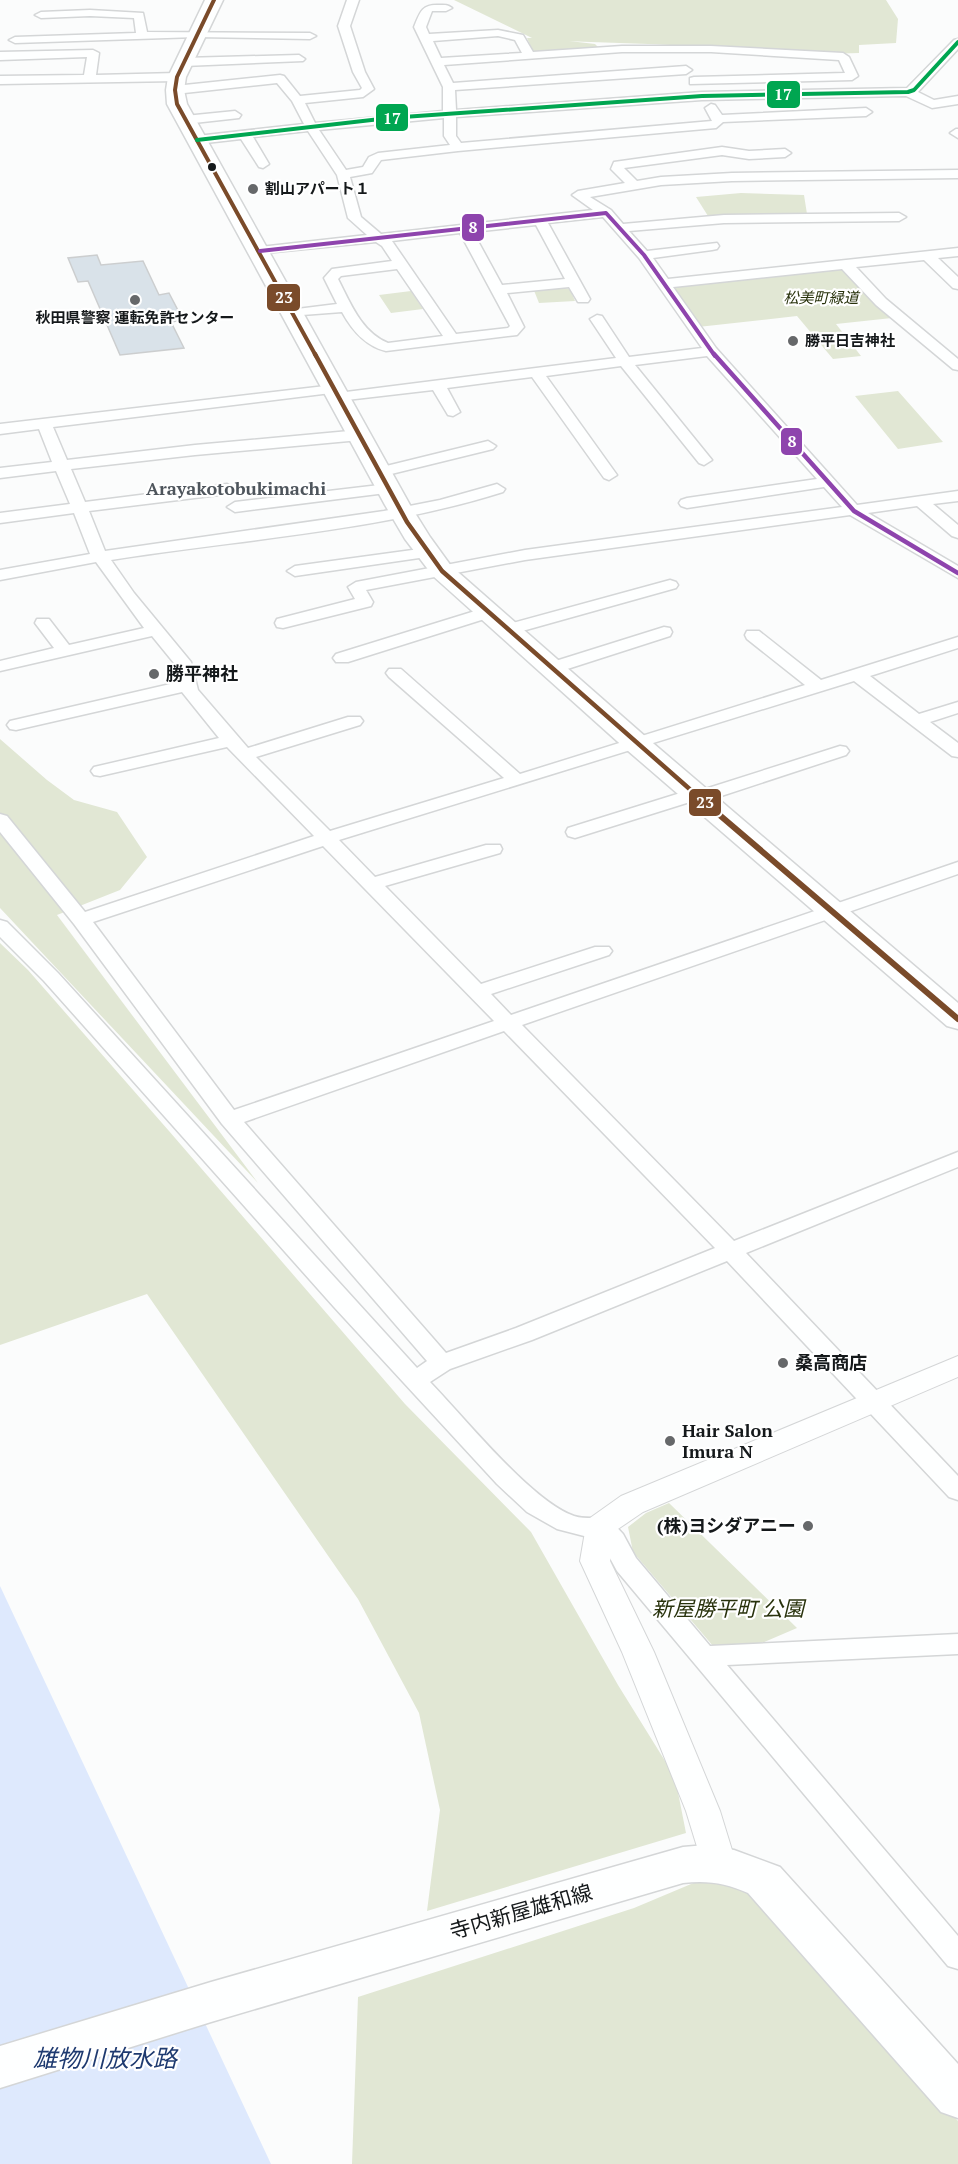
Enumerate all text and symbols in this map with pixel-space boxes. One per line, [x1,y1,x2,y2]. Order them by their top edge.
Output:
line badge: 17 [766,80,801,109]
text: 17 [774,83,792,105]
line badge: 17 [375,103,409,132]
text: 17 [383,107,401,129]
unlabelled marker [206,161,218,173]
place label: 割山アパート１ [265,178,370,198]
marker: 割山アパート１ [246,182,260,196]
line badge: 8 [461,213,485,242]
text: 8 [468,216,478,238]
line badge: 23 [266,283,301,312]
text: 23 [275,286,293,308]
park label: 松美町緑道 [783,287,860,307]
marker: 秋田県警察 運転免許センター [128,293,142,307]
place label: 秋田県警察 運転免許センター [35,307,235,327]
place label: 勝平日吉神社 [805,330,895,350]
marker: 勝平日吉神社 [786,334,800,348]
line badge: 8 [780,427,803,456]
text: 8 [787,430,797,452]
district label: Arayakotobukimachi [146,476,326,500]
place label: 勝平神社 [166,661,238,685]
marker: 勝平神社 [147,667,161,681]
line badge: 23 [688,788,722,817]
text: 23 [696,791,714,813]
place label: 桑高商店 [795,1350,867,1374]
marker: 桑高商店 [776,1356,790,1370]
place label: Hair Salon Imura N [682,1418,773,1463]
marker: Hair Salon Imura N [663,1434,677,1448]
place label: (株)ヨシダアニー [657,1513,796,1537]
marker: (株)ヨシダアニー [801,1519,815,1533]
park label: 新屋勝平町 公園 [652,1594,807,1622]
street label: 寺内新屋雄和線 [446,1877,595,1945]
water label: 雄物川放水路 [33,2042,179,2074]

